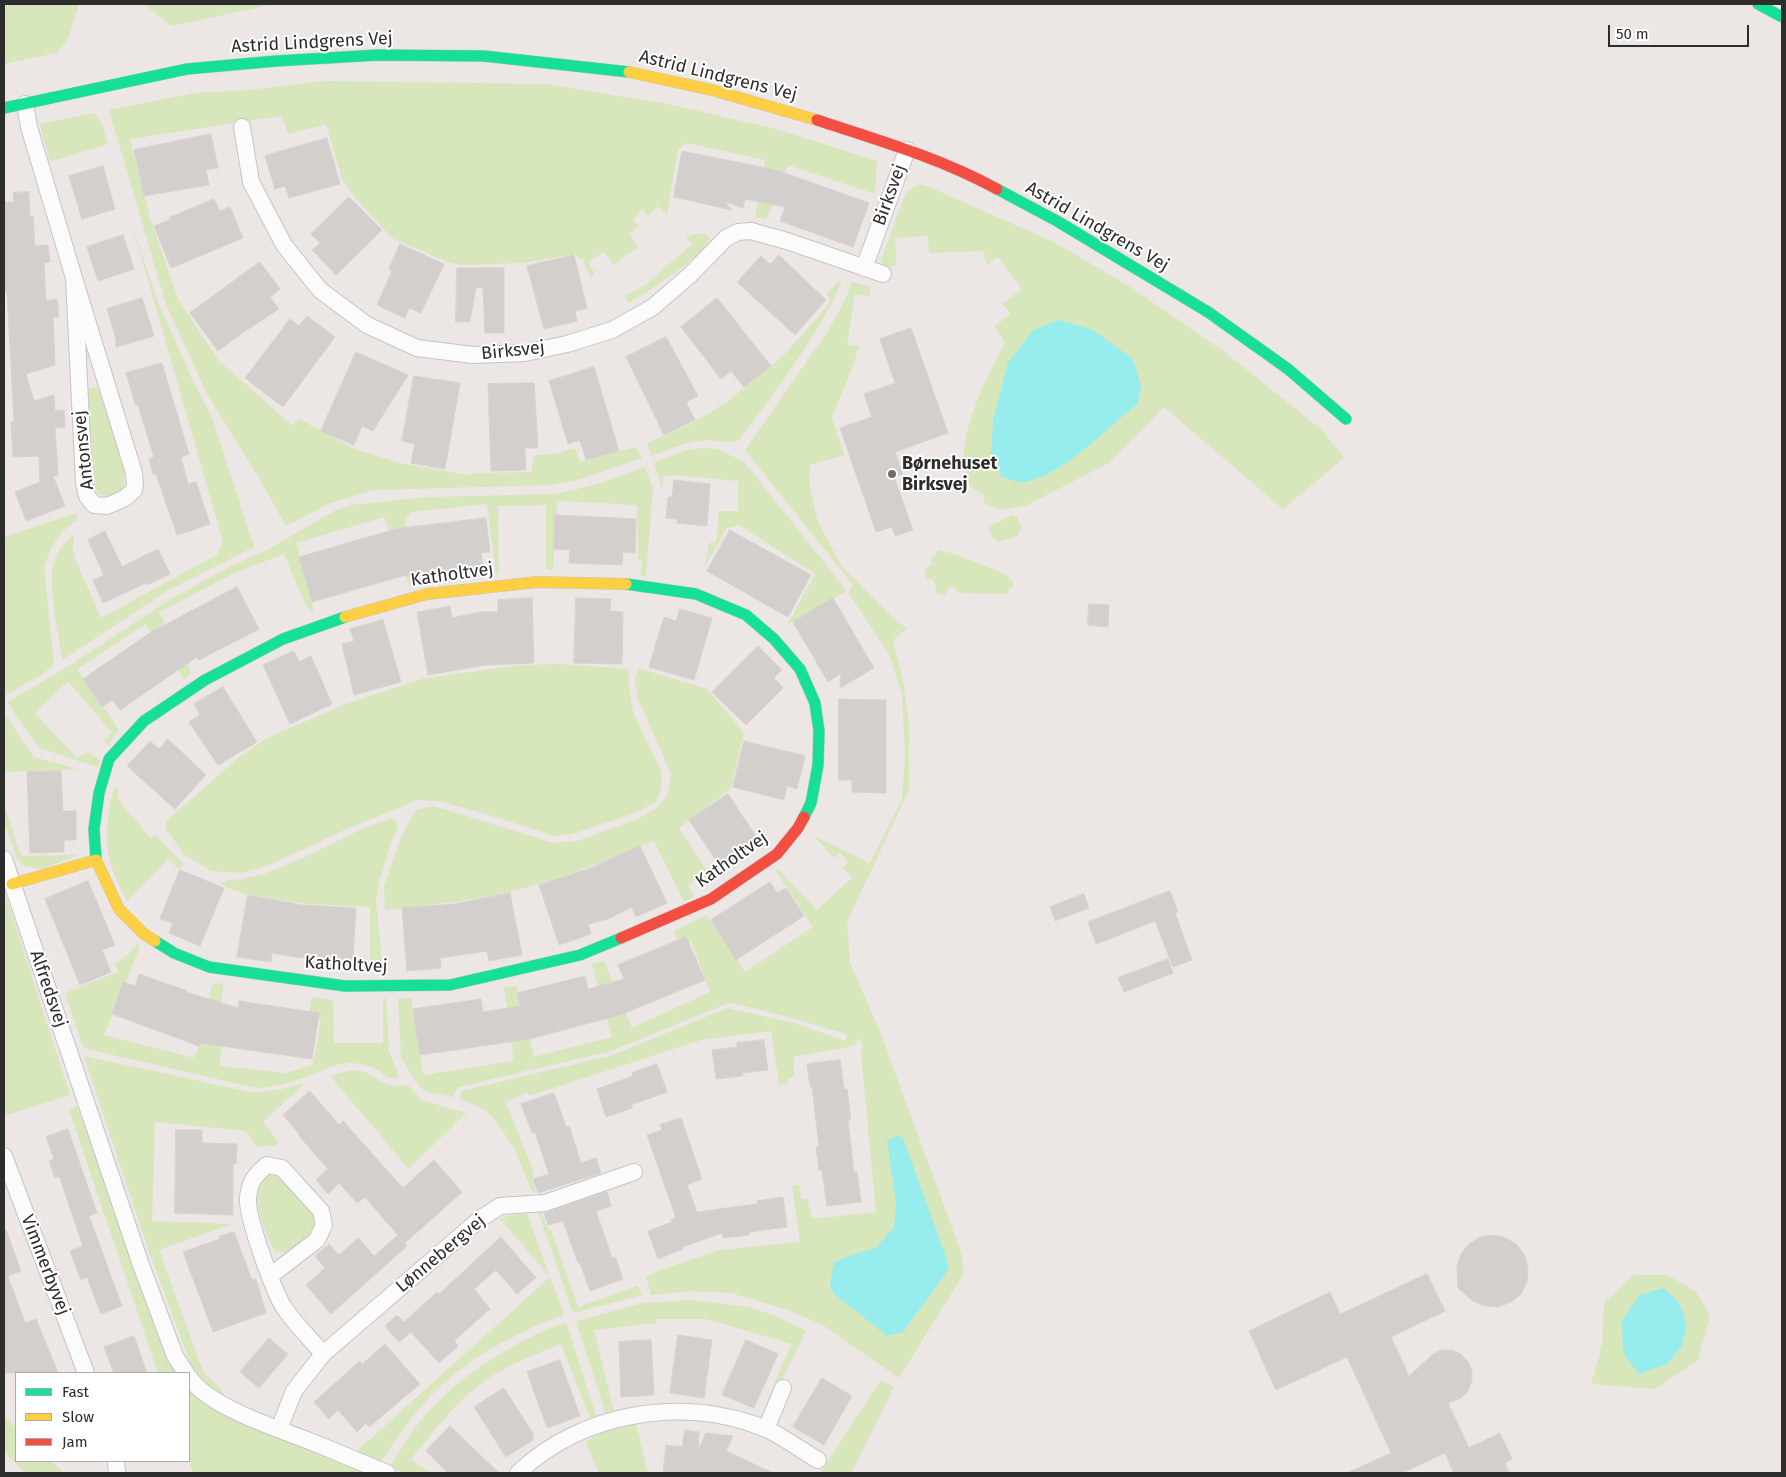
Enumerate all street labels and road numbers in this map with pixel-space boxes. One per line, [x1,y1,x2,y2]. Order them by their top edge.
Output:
street label: Astrid Lindgrens Vej [231,28,393,58]
street label: Astrid Lindgrens Vej [637,46,799,106]
street label: Birksvej [869,161,911,229]
street label: Astrid Lindgrens Vej [1022,177,1172,277]
street label: Birksvej [480,337,546,365]
street label: Antonsvej [69,409,99,491]
street label: Katholtvej [409,559,495,591]
street label: Katholtvej [692,827,772,893]
street label: Alfredsvej [25,948,71,1030]
street label: Katholtvej [304,952,388,978]
street label: Lønnebergvej [392,1210,490,1298]
street label: Vimmerbyvej [16,1212,74,1318]

